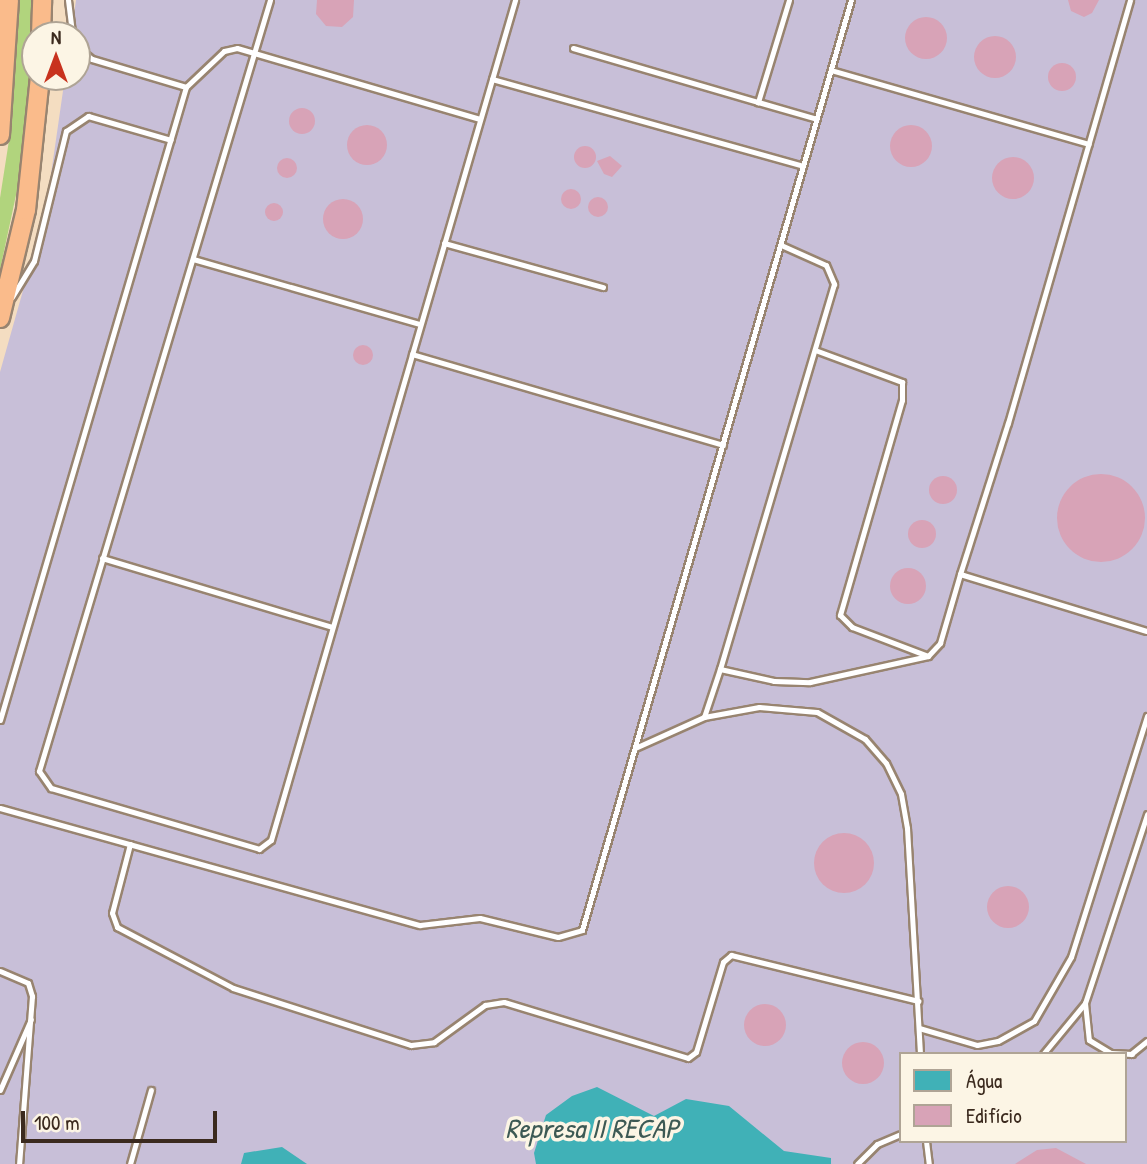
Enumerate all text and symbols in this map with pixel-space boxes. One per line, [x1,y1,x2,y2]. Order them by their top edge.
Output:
north arrow [21,21,91,91]
text: N [51,24,61,50]
legend [898,1052,1126,1143]
text: Água [966,1066,1002,1095]
scale bar [24,1098,220,1142]
text: Edifício [966,1101,1022,1130]
text: 100 m [34,1108,80,1137]
water label: Represa II RECAP [505,1111,679,1145]

